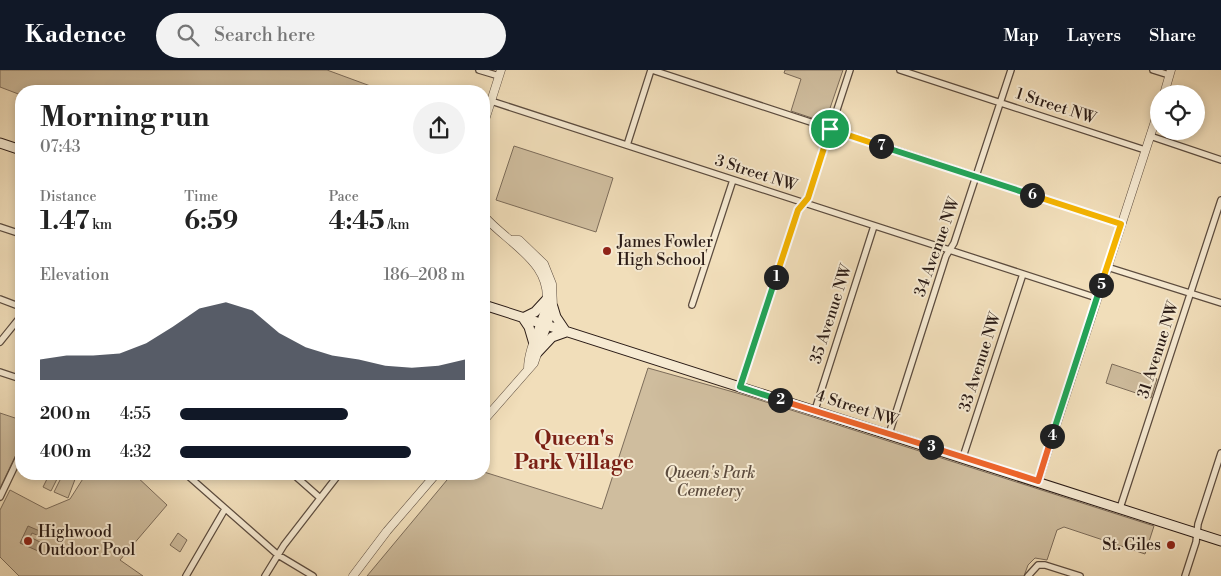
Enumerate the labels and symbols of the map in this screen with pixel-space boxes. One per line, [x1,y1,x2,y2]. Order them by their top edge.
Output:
street label: 1 Street NW [1013,84,1099,129]
pin [809,108,851,150]
pin: 7 [868,134,894,158]
street label: 3 Street NW [712,150,800,196]
pin: 6 [1020,182,1044,208]
street label: 34 Avenue NW [910,194,964,299]
place label: James Fowler High School [616,232,713,270]
marker: James Fowler High School [601,245,613,257]
street label: 35 Avenue NW [806,261,857,366]
pin: 1 [764,264,788,290]
pin: 5 [1088,272,1114,298]
street label: 31 Avenue NW [1133,298,1183,401]
street label: 33 Avenue NW [955,309,1006,414]
street label: 4 Street NW [813,385,901,431]
pin: 2 [768,388,792,412]
pin: 4 [1040,424,1064,448]
district label: Queen's Park Village [514,426,634,476]
pin: 3 [918,434,944,460]
park label: Queen's Park Cemetery [665,463,755,501]
place label: Highwood Outdoor Pool [38,522,135,560]
marker: Highwood Outdoor Pool [22,535,34,547]
place label: St. Giles [1102,535,1161,555]
marker: St. Giles [1165,539,1177,551]

